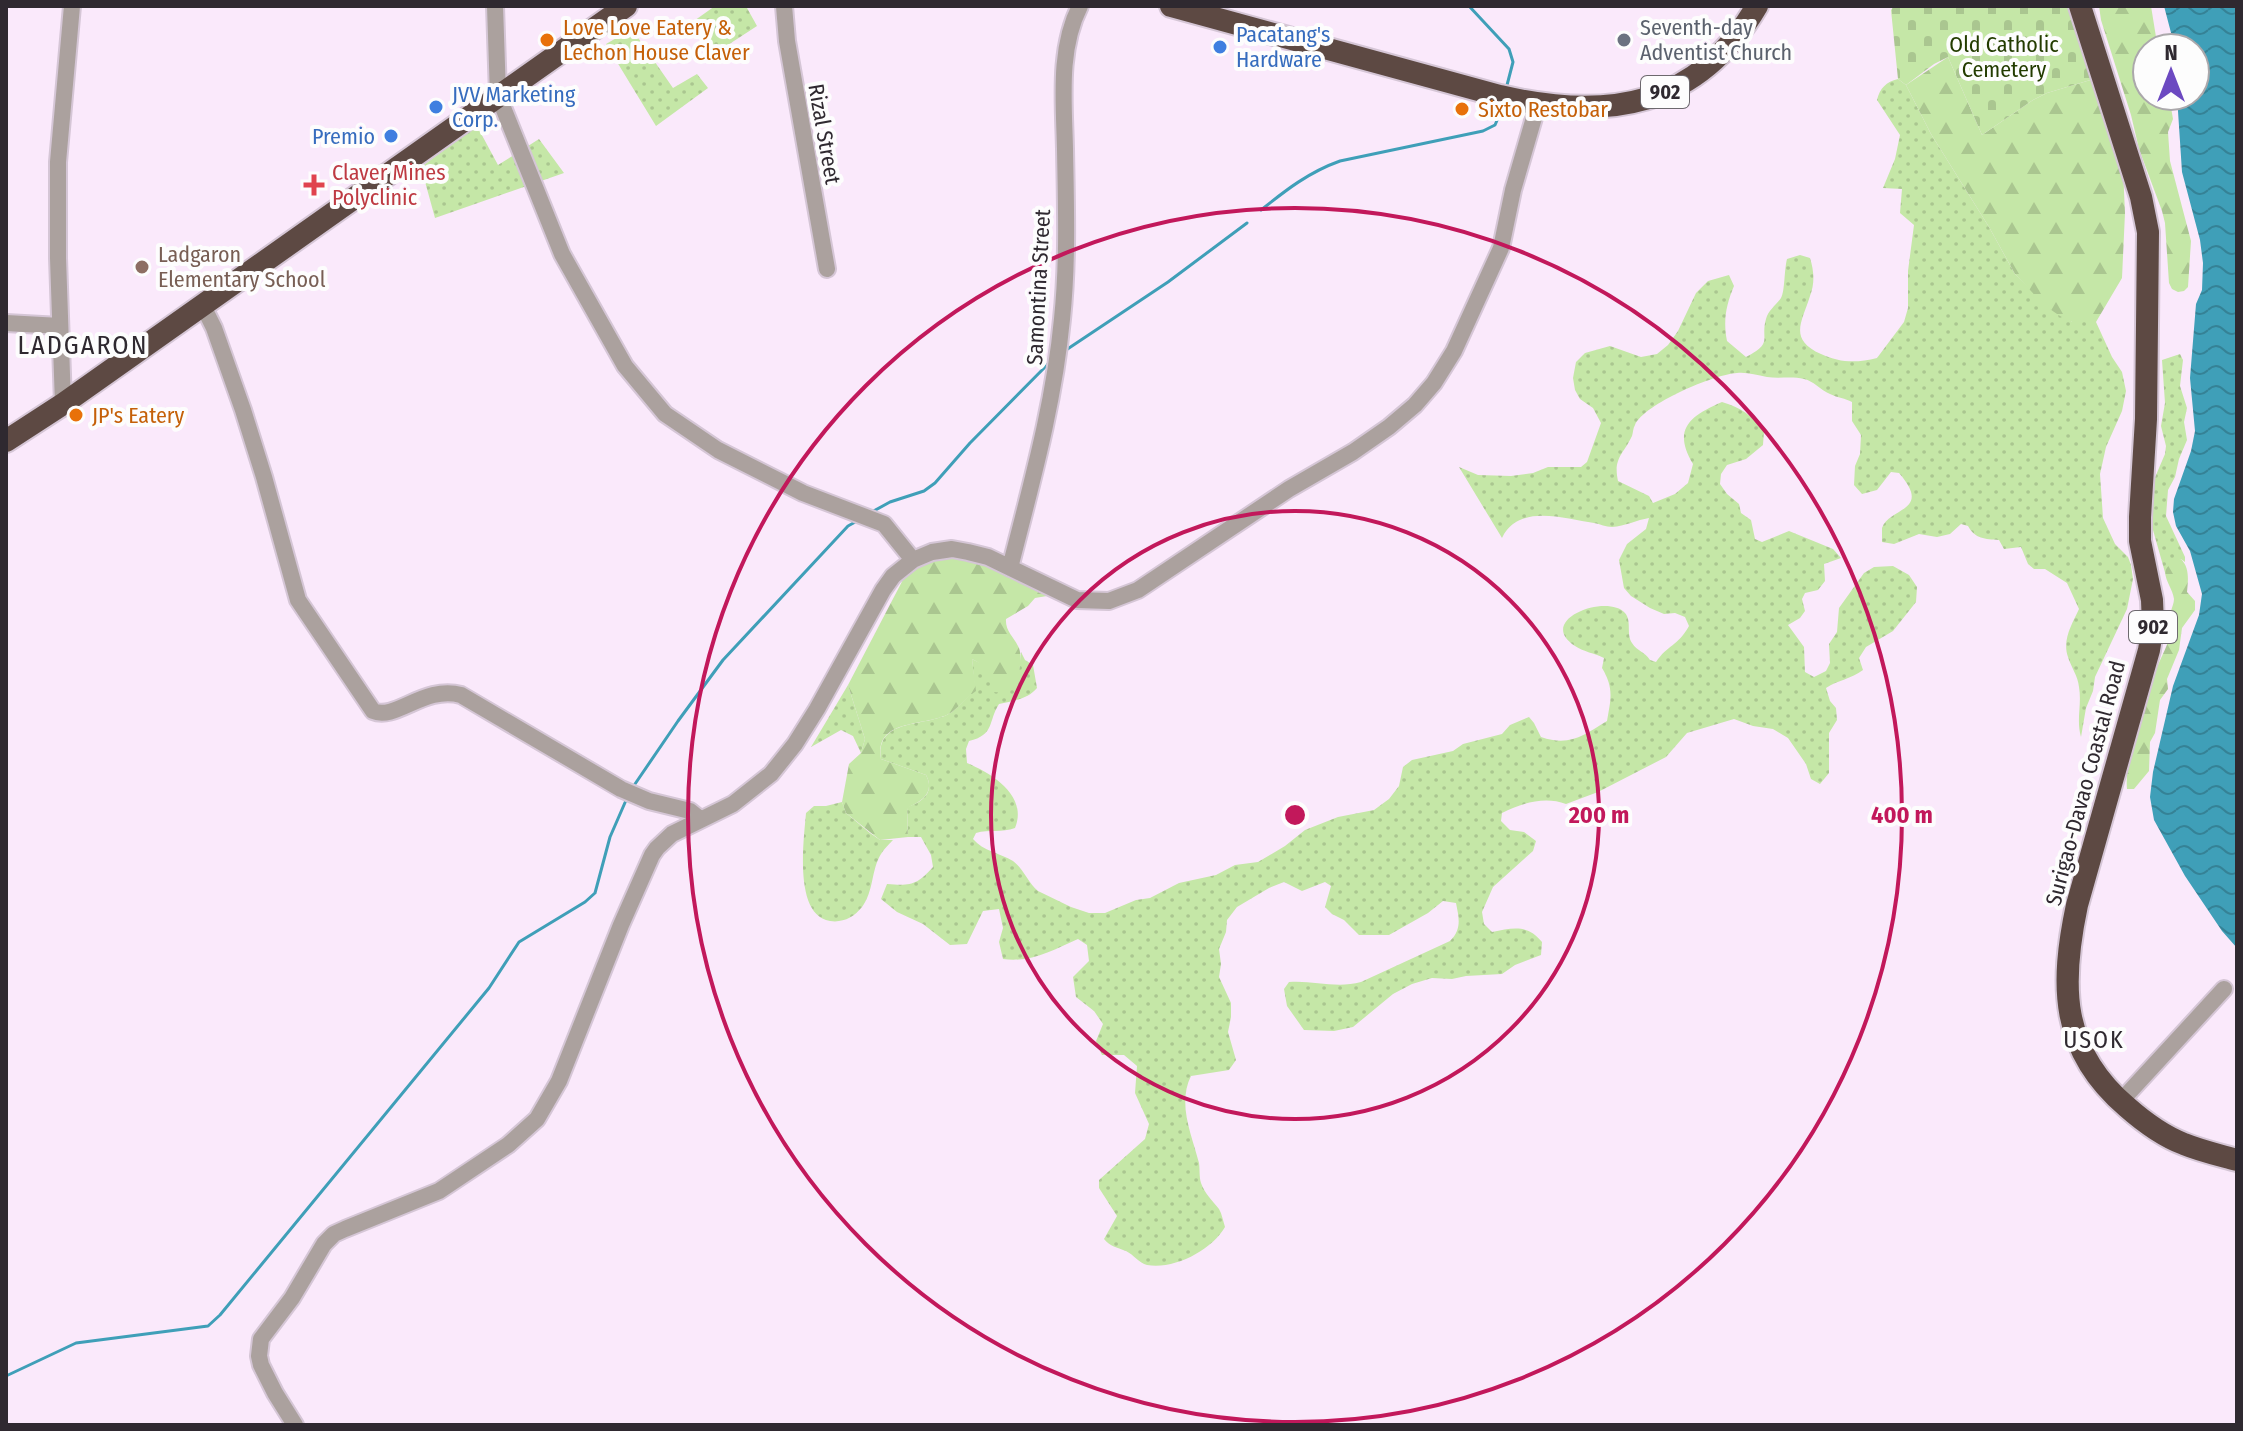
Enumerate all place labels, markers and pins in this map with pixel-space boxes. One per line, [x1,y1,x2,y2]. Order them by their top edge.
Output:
place label: Love Love Eatery & Lechon House Claver [563,14,750,66]
place label: Seventh-day Adventist Church [1640,14,1792,66]
place label: Pacatang's Hardware [1236,21,1331,73]
marker: Love Love Eatery & Lechon House Claver [538,31,556,49]
marker: Seventh-day Adventist Church [1615,31,1633,49]
marker: Pacatang's Hardware [1211,38,1229,56]
place label: JVV Marketing Corp. [452,81,576,133]
place label: Sixto Restobar [1478,96,1608,123]
marker: JVV Marketing Corp. [427,98,445,116]
marker: Sixto Restobar [1453,100,1471,118]
place label: Premio [312,123,375,150]
marker: Premio [382,127,400,145]
place label: Claver Mines Polyclinic [332,159,446,211]
marker: Claver Mines Polyclinic [303,174,325,196]
place label: Ladgaron Elementary School [158,241,326,293]
marker: Ladgaron Elementary School [133,258,151,276]
place label: JP's Eatery [92,402,185,429]
marker: JP's Eatery [67,406,85,424]
centre of rings [1281,801,1309,829]

